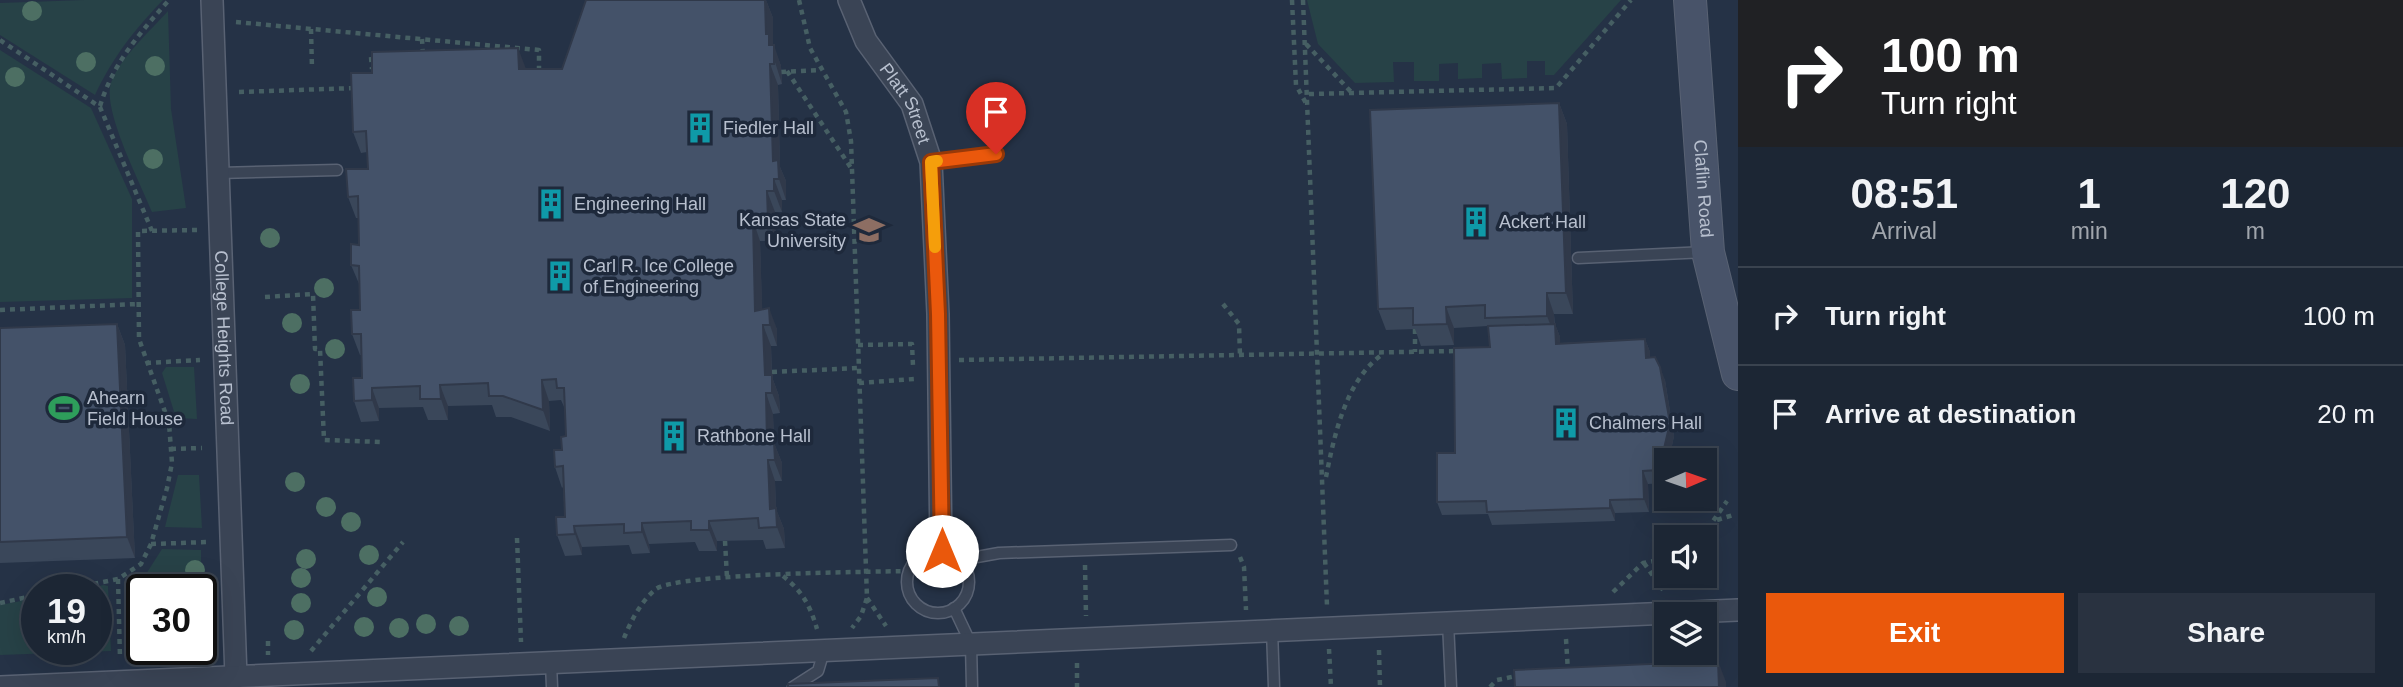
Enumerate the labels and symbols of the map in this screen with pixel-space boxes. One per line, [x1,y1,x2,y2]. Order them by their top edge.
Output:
street label: Platt Street [876,59,934,146]
pin [966,82,1026,154]
building icon: Fiedler Hall [683,111,717,145]
place label: Fiedler Hall [723,118,814,138]
street label: Claflin Road [1690,139,1717,238]
building icon: Engineering Hall [534,187,568,221]
place label: Engineering Hall [574,194,706,214]
building icon: Ackert Hall [1459,205,1493,239]
place label: Kansas State University [739,210,846,251]
place label: Ackert Hall [1499,212,1586,232]
school or university icon: Kansas State University [852,213,886,247]
street label: College Heights Road [211,250,237,426]
place label: Carl R. Ice College of Engineering [583,256,734,297]
building icon: Carl R. Ice College of Engineering [543,259,577,293]
place label: Ahearn Field House [87,388,183,429]
sports icon: Ahearn Field House [47,391,81,425]
building icon: Chalmers Hall [1549,406,1583,440]
place label: Chalmers Hall [1589,413,1702,433]
building icon: Rathbone Hall [657,419,691,453]
place label: Rathbone Hall [697,426,811,446]
north arrow [1654,448,1717,511]
position arrow [905,514,979,588]
speed limit sign: 30 [126,574,217,665]

